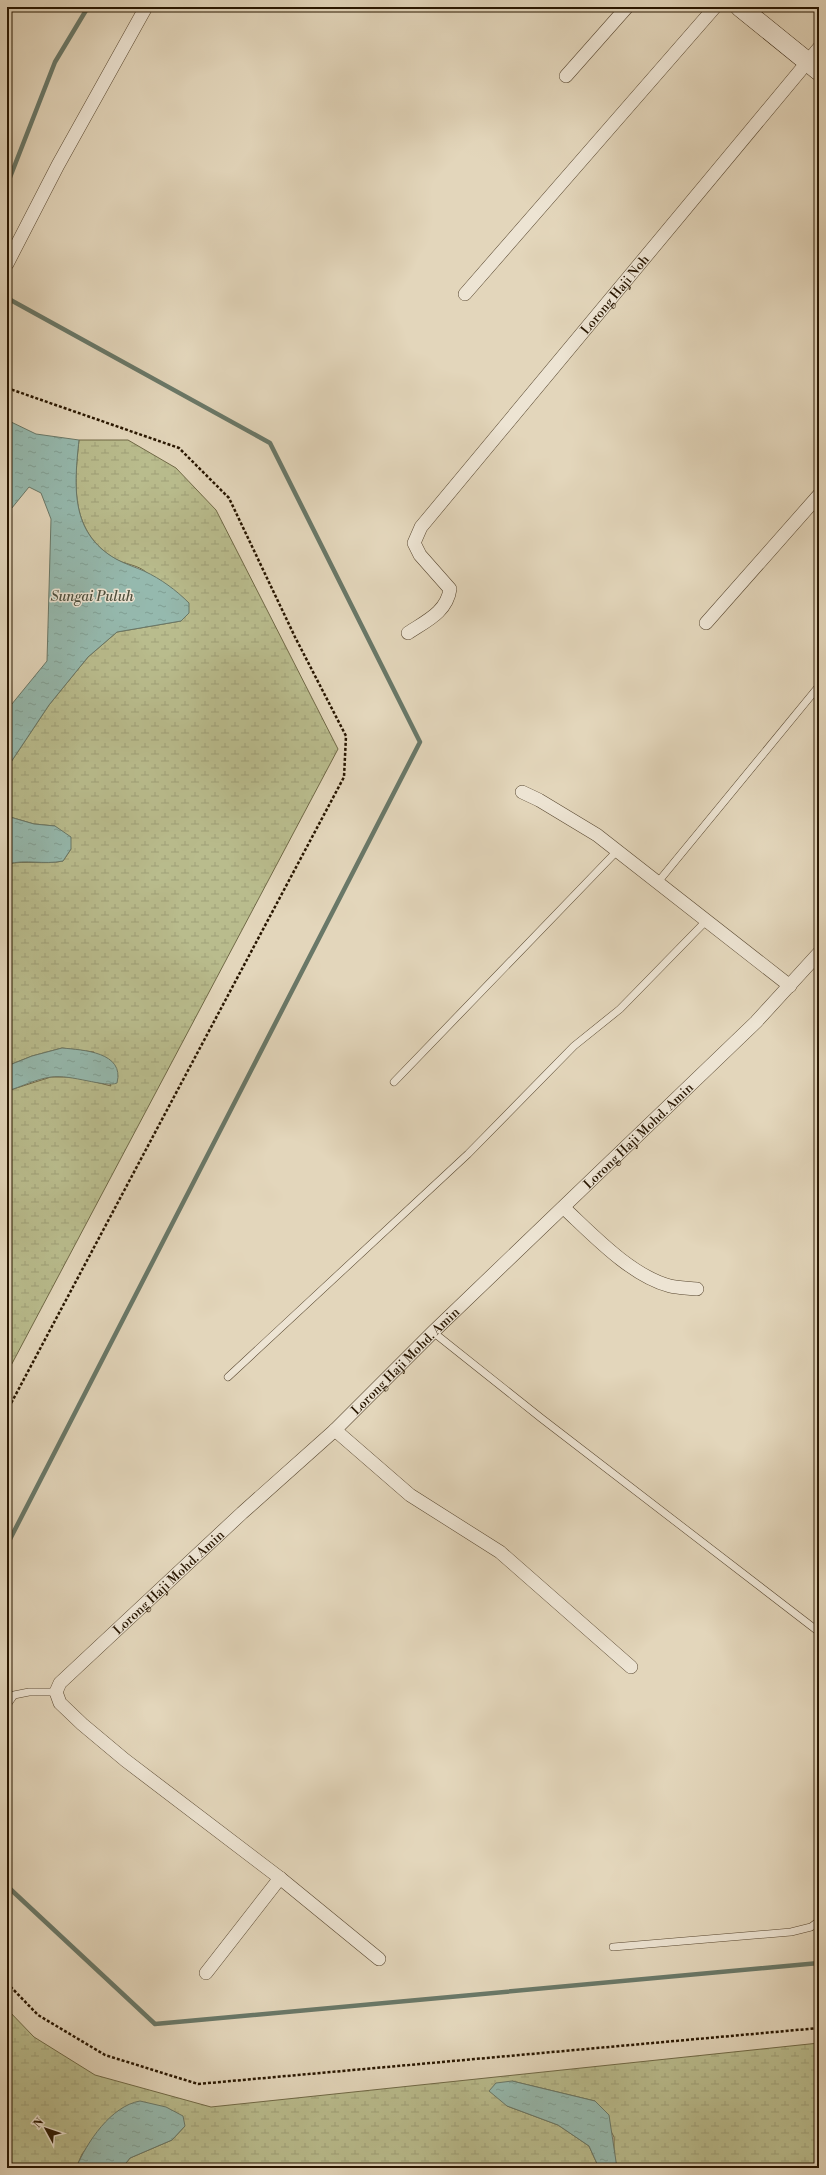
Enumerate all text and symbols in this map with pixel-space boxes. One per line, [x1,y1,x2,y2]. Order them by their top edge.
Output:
street label: Lorong Haji Noh [578,252,653,338]
water label: Sungai Puluh [51,588,134,606]
street label: Lorong Haji Mohd. Amin [580,1080,697,1192]
street label: Lorong Haji Mohd. Amin [348,1304,463,1418]
street label: Lorong Haji Mohd. Amin [110,1527,228,1638]
north arrow [26,2109,66,2149]
text: N [31,2115,47,2131]

